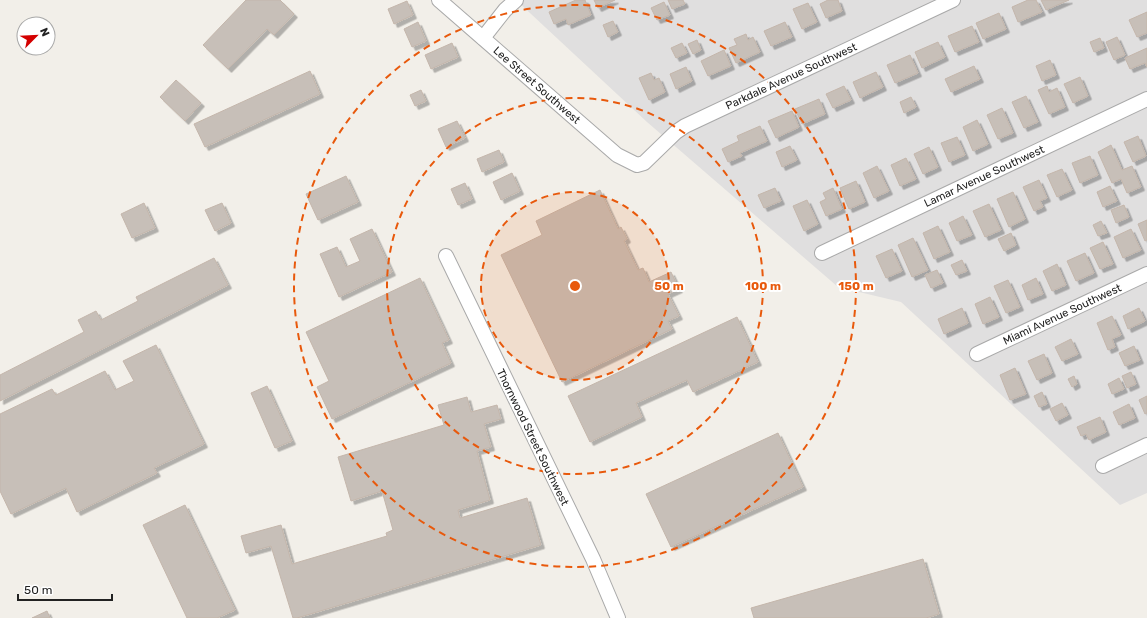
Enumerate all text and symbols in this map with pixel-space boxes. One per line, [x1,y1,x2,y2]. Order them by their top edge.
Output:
north arrow [16,16,56,56]
text: N [37,26,52,38]
street label: Parkdale Avenue Southwest [724,40,859,113]
street label: Lee Street Southwest [491,44,583,127]
street label: Lamar Avenue Southwest [922,143,1047,210]
centre of rings [568,279,582,293]
text: 50 m [654,279,684,293]
text: 100 m [745,279,781,293]
text: 150 m [838,279,874,293]
street label: Miami Avenue Southwest [1001,281,1124,348]
street label: Thornwood Street Southwest [494,367,572,508]
scale bar [18,576,112,602]
text: 50 m [24,583,52,597]

